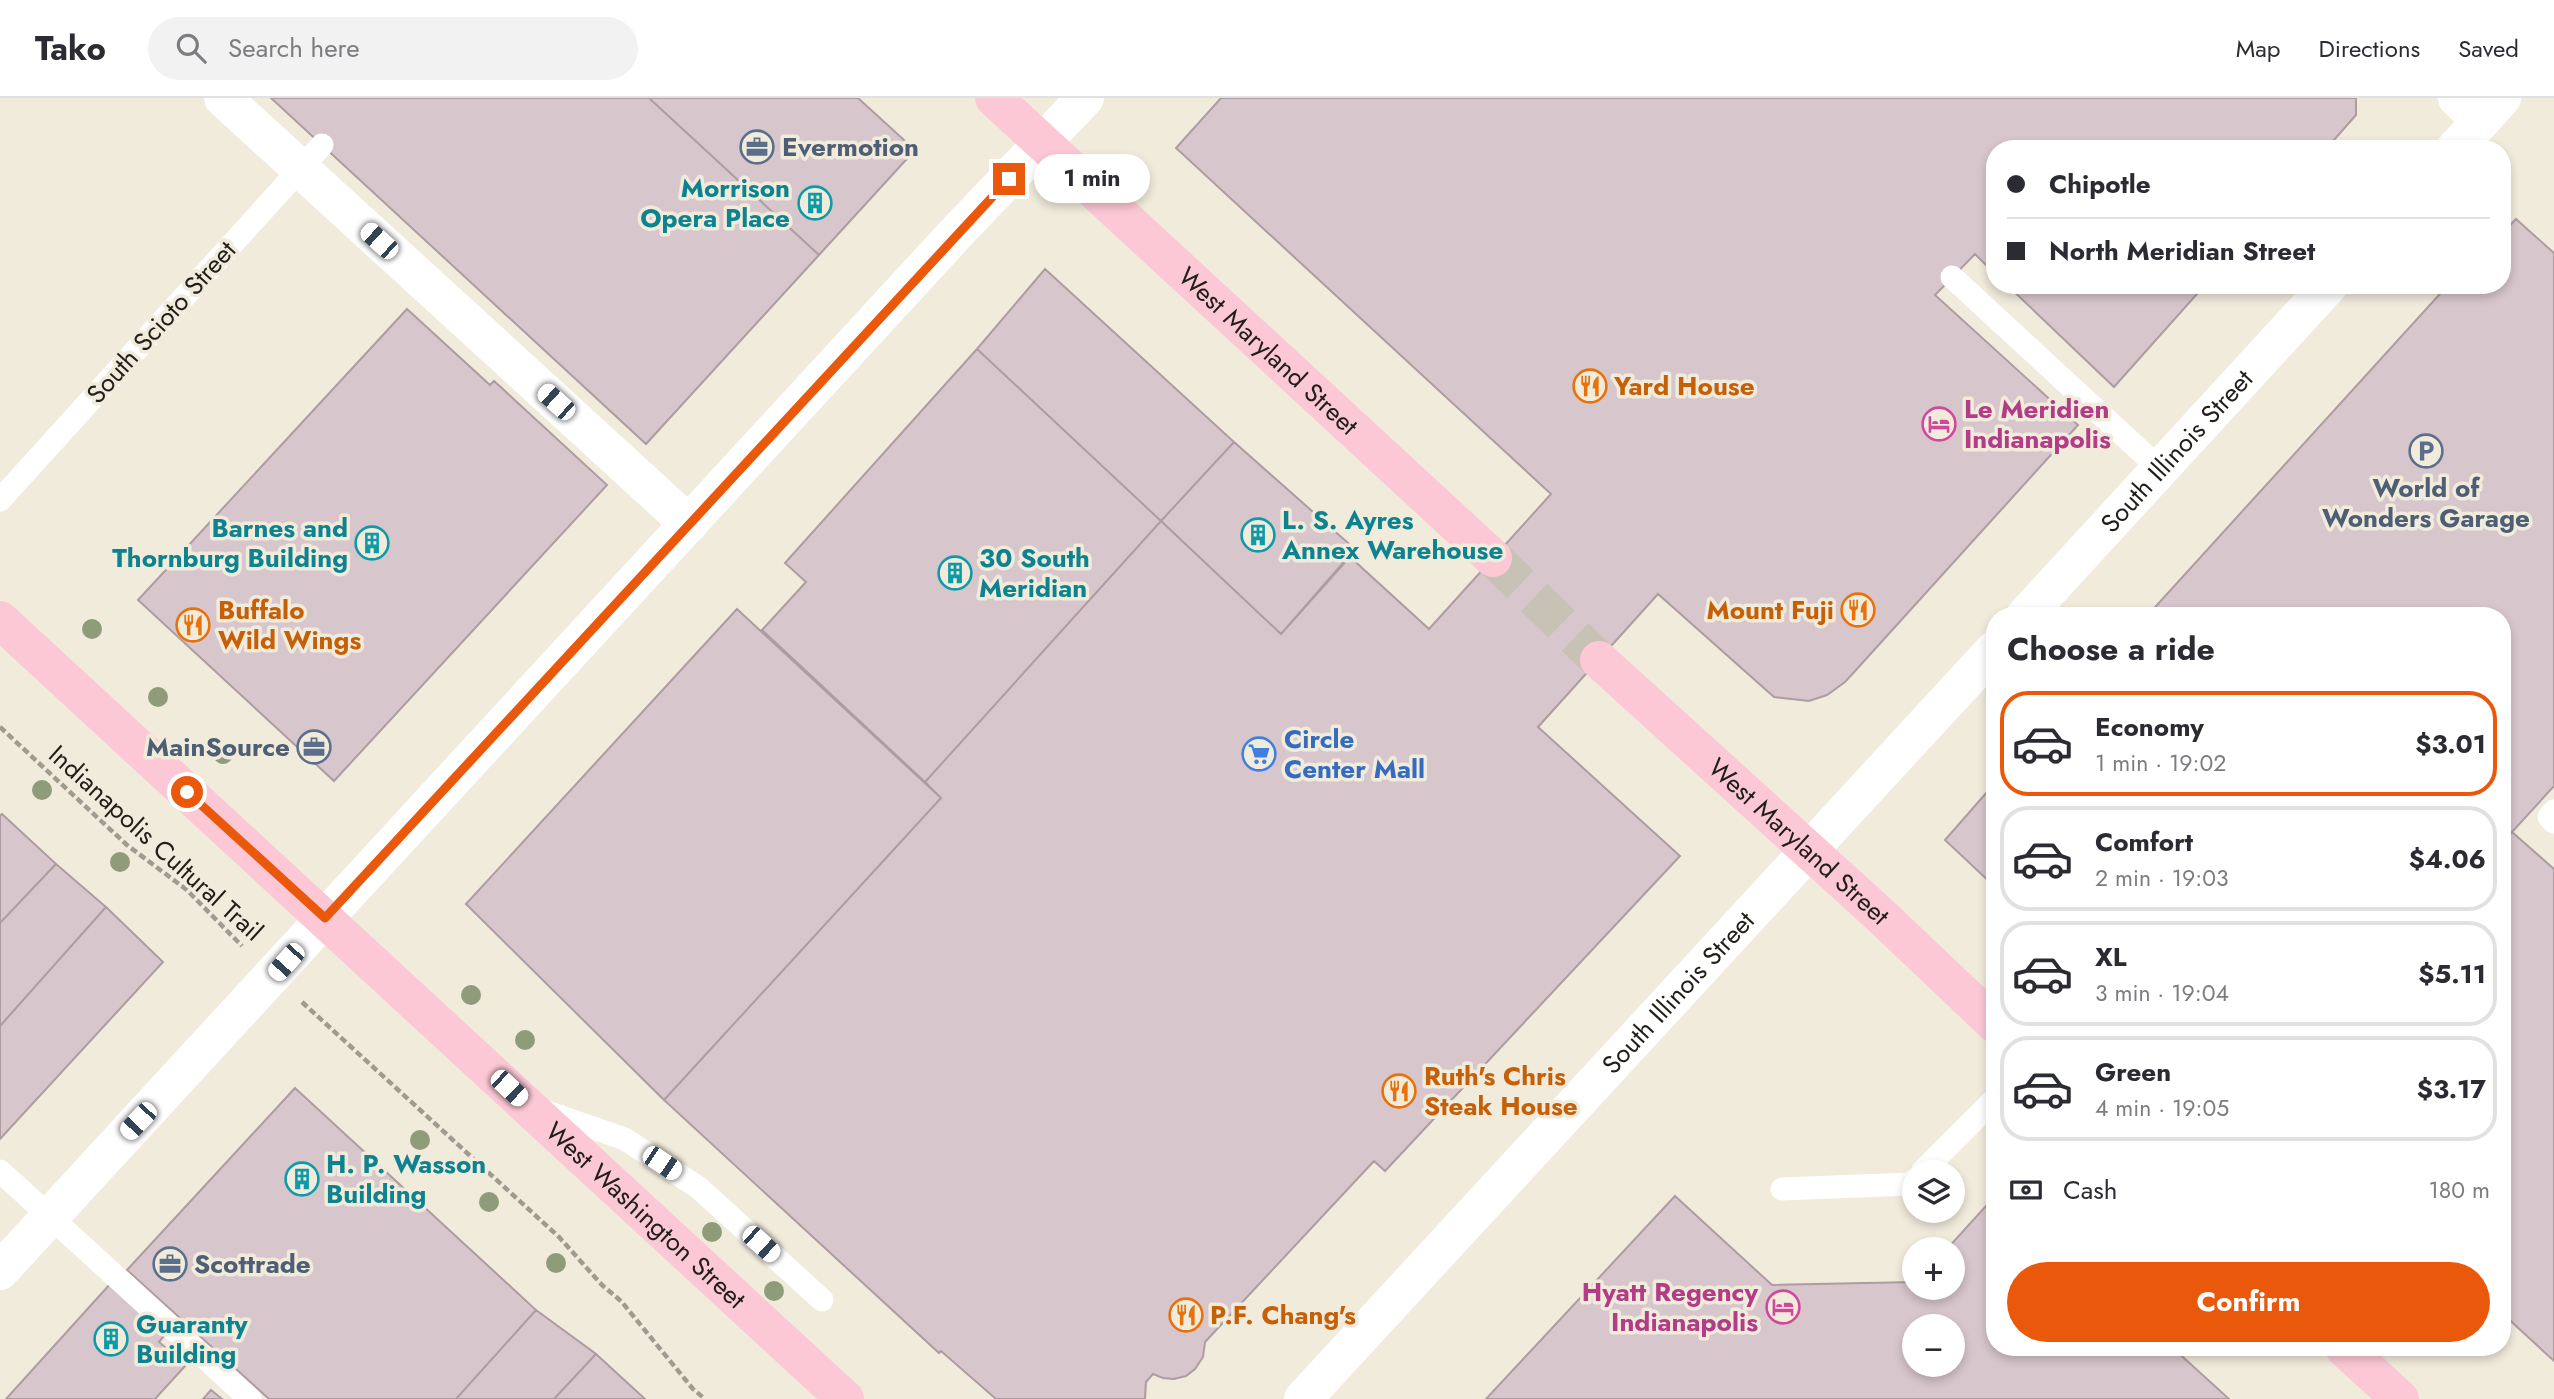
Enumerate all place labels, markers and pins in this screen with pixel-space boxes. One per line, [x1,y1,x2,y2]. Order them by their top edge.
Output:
office icon: Evermotion [738,128,776,166]
place label: Evermotion [782,128,919,166]
place label: Morrison Opera Place [640,169,790,237]
building icon: Morrison Opera Place [796,184,834,222]
restaurant icon: Yard House [1571,367,1609,405]
place label: Yard House [1613,367,1755,405]
place label: Le Meridien Indianapolis [1964,390,2111,458]
hotel icon: Le Meridien Indianapolis [1920,405,1958,443]
parking icon: World of Wonders Garage [2407,432,2445,470]
place label: World of Wonders Garage [2322,469,2530,537]
place label: L. S. Ayres Annex Warehouse [1281,501,1503,569]
place label: Barnes and Thornburg Building [112,509,348,577]
building icon: L. S. Ayres Annex Warehouse [1239,516,1277,554]
building icon: Barnes and Thornburg Building [353,524,391,562]
place label: 30 South Meridian [979,539,1090,607]
building icon: 30 South Meridian [936,554,974,592]
place label: Buffalo Wild Wings [218,591,361,659]
place label: Mount Fuji [1706,591,1834,629]
restaurant icon: Mount Fuji [1839,591,1877,629]
restaurant icon: Buffalo Wild Wings [174,606,212,644]
place label: Circle Center Mall [1284,720,1425,788]
place label: MainSource [146,728,290,766]
office icon: MainSource [295,728,333,766]
supermarket icon: Circle Center Mall [1240,735,1278,773]
place label: Ruth's Chris Steak House [1424,1057,1578,1125]
restaurant icon: Ruth's Chris Steak House [1380,1072,1418,1110]
place label: H. P. Wasson Building [326,1145,486,1213]
building icon: H. P. Wasson Building [283,1160,321,1198]
office icon: Scottrade [151,1245,189,1283]
place label: Scottrade [194,1245,311,1283]
place label: Hyatt Regency Indianapolis [1582,1273,1758,1341]
hotel icon: Hyatt Regency Indianapolis [1764,1288,1802,1326]
restaurant icon: P.F. Chang's [1167,1296,1205,1334]
place label: P.F. Chang's [1210,1296,1356,1334]
place label: Guaranty Building [136,1305,248,1373]
building icon: Guaranty Building [92,1320,130,1358]

